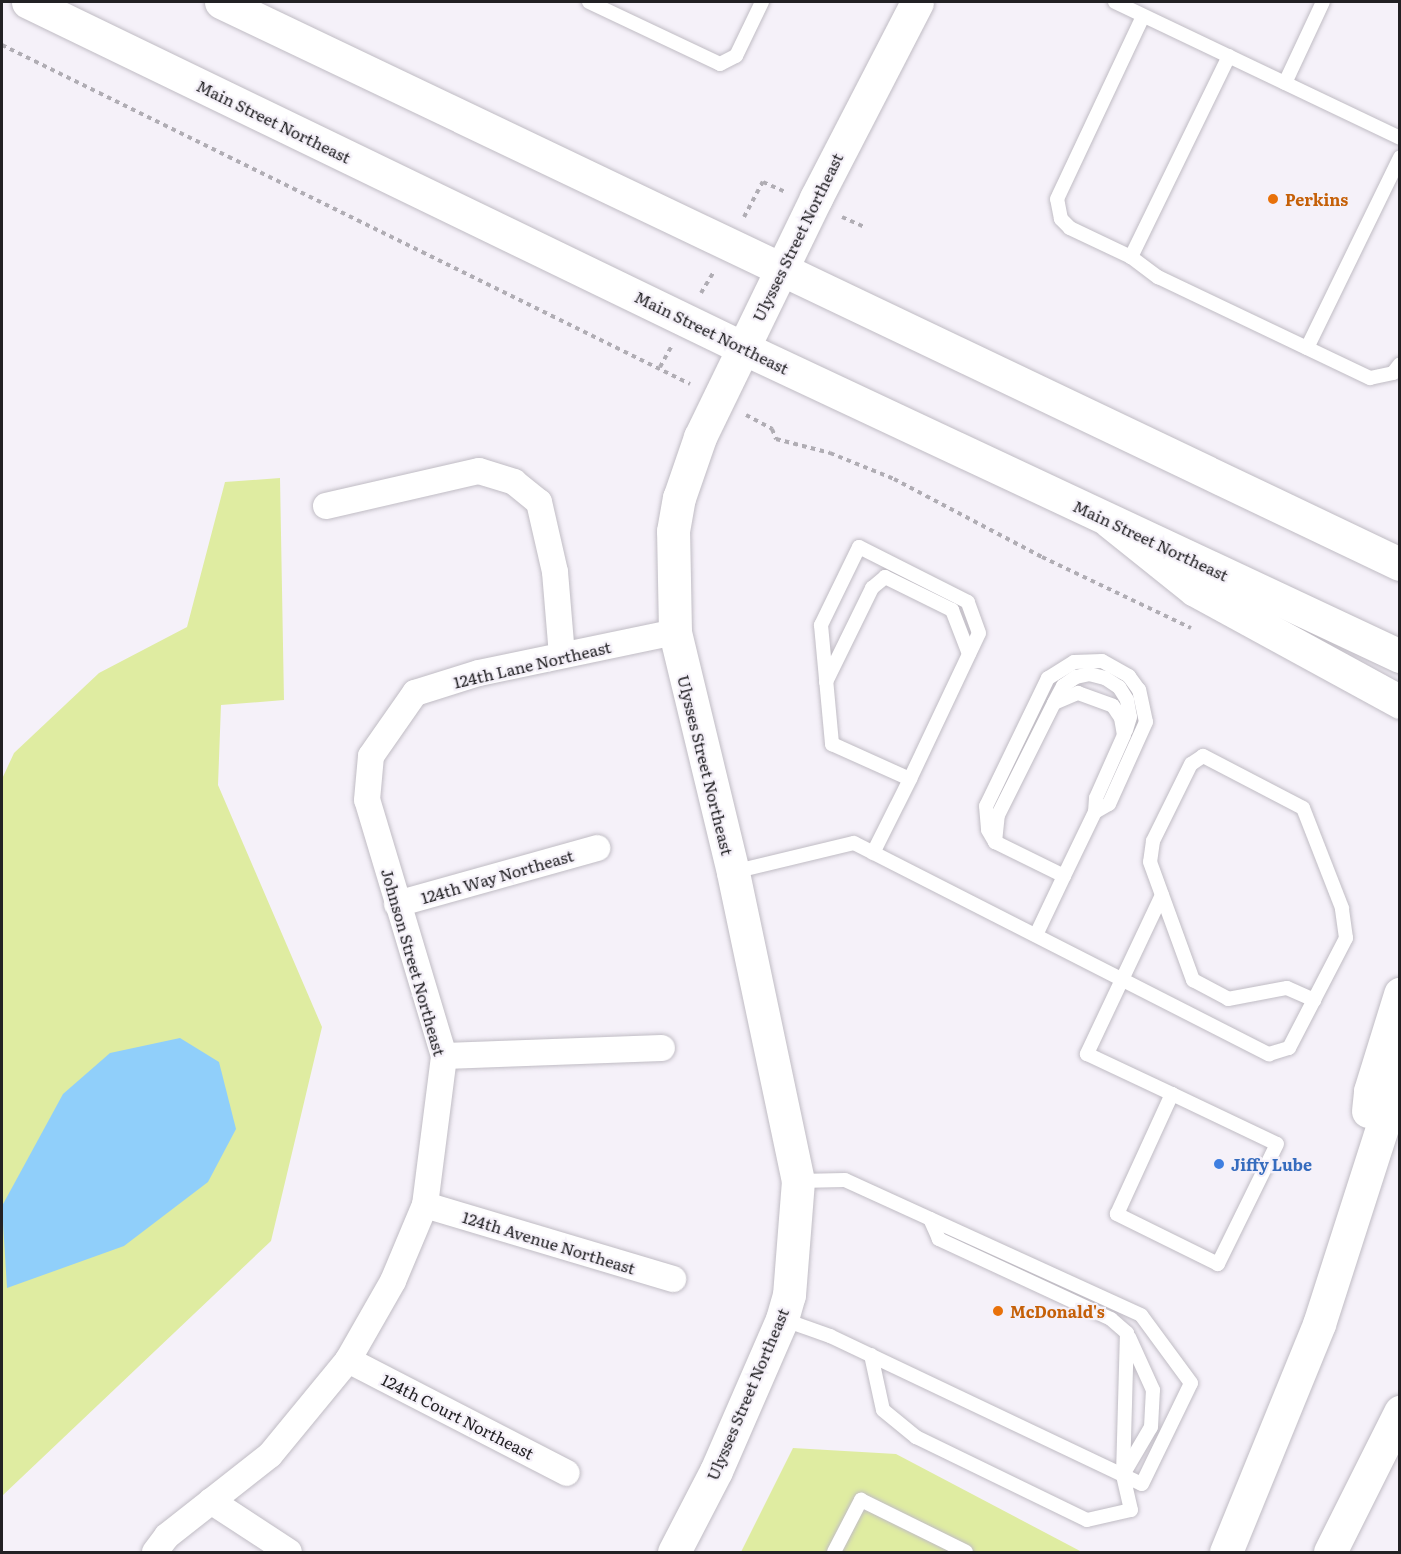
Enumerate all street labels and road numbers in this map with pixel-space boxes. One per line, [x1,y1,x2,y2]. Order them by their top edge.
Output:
street label: Main Street Northeast [194,75,354,167]
street label: Ulysses Street Northeast [748,150,846,324]
street label: Main Street Northeast [632,286,792,378]
street label: Main Street Northeast [1070,496,1232,584]
street label: 124th Lane Northeast [451,637,613,691]
street label: Ulysses Street Northeast [674,673,738,857]
street label: 124th Way Northeast [419,845,575,907]
street label: Johnson Street Northeast [378,866,450,1058]
street label: 124th Avenue Northeast [460,1207,638,1277]
street label: Ulysses Street Northeast [702,1305,792,1483]
street label: 124th Court Northeast [379,1369,537,1463]

